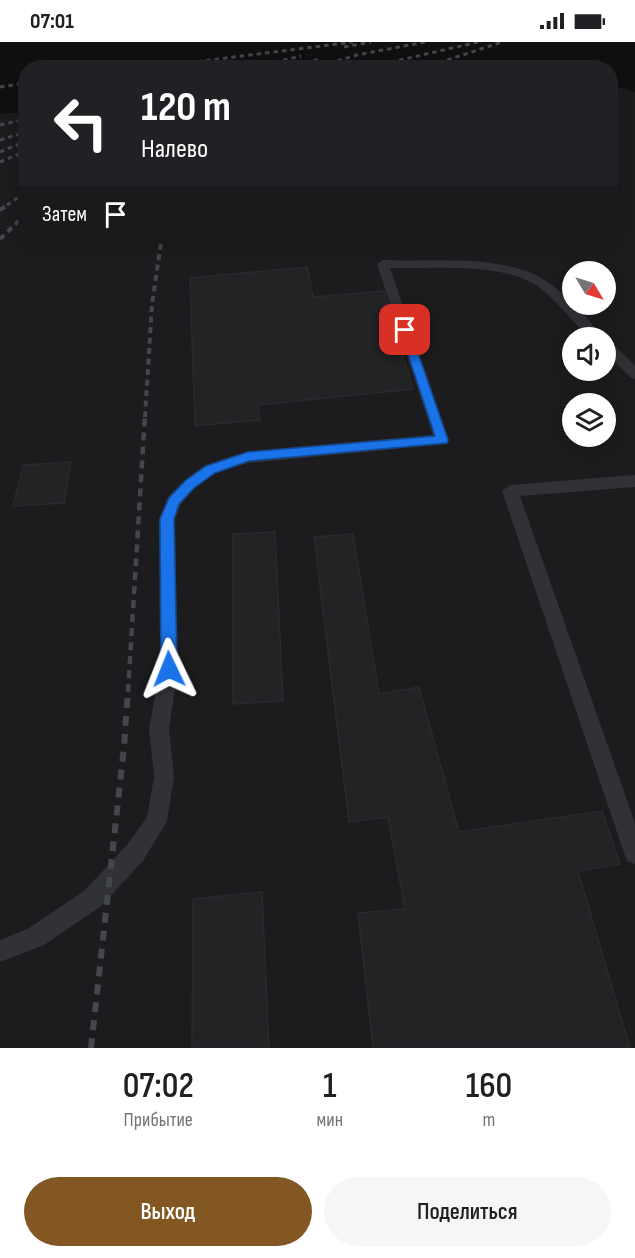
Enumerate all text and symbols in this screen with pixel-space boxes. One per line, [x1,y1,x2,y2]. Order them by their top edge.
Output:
text: 07:01 [30,8,74,35]
text: 120 m [141,82,231,133]
icon: left [42,84,120,162]
text: Налево [141,133,208,165]
icon: arrive [99,198,132,231]
text: Затем [42,201,87,228]
north arrow [562,261,616,315]
map controls [562,261,616,447]
pin [379,304,430,355]
icon: arrive [388,313,421,346]
button: sound [562,327,616,381]
button: layers [562,393,616,447]
position arrow [137,637,201,701]
text: 07:02 [123,1065,194,1108]
text: 1 [323,1065,337,1108]
text: 160 [466,1065,512,1108]
text: Прибытие [124,1108,193,1132]
text: мин [317,1108,343,1132]
text: m [483,1108,495,1132]
button: Выход [24,1177,312,1246]
button: Поделиться [324,1177,611,1246]

